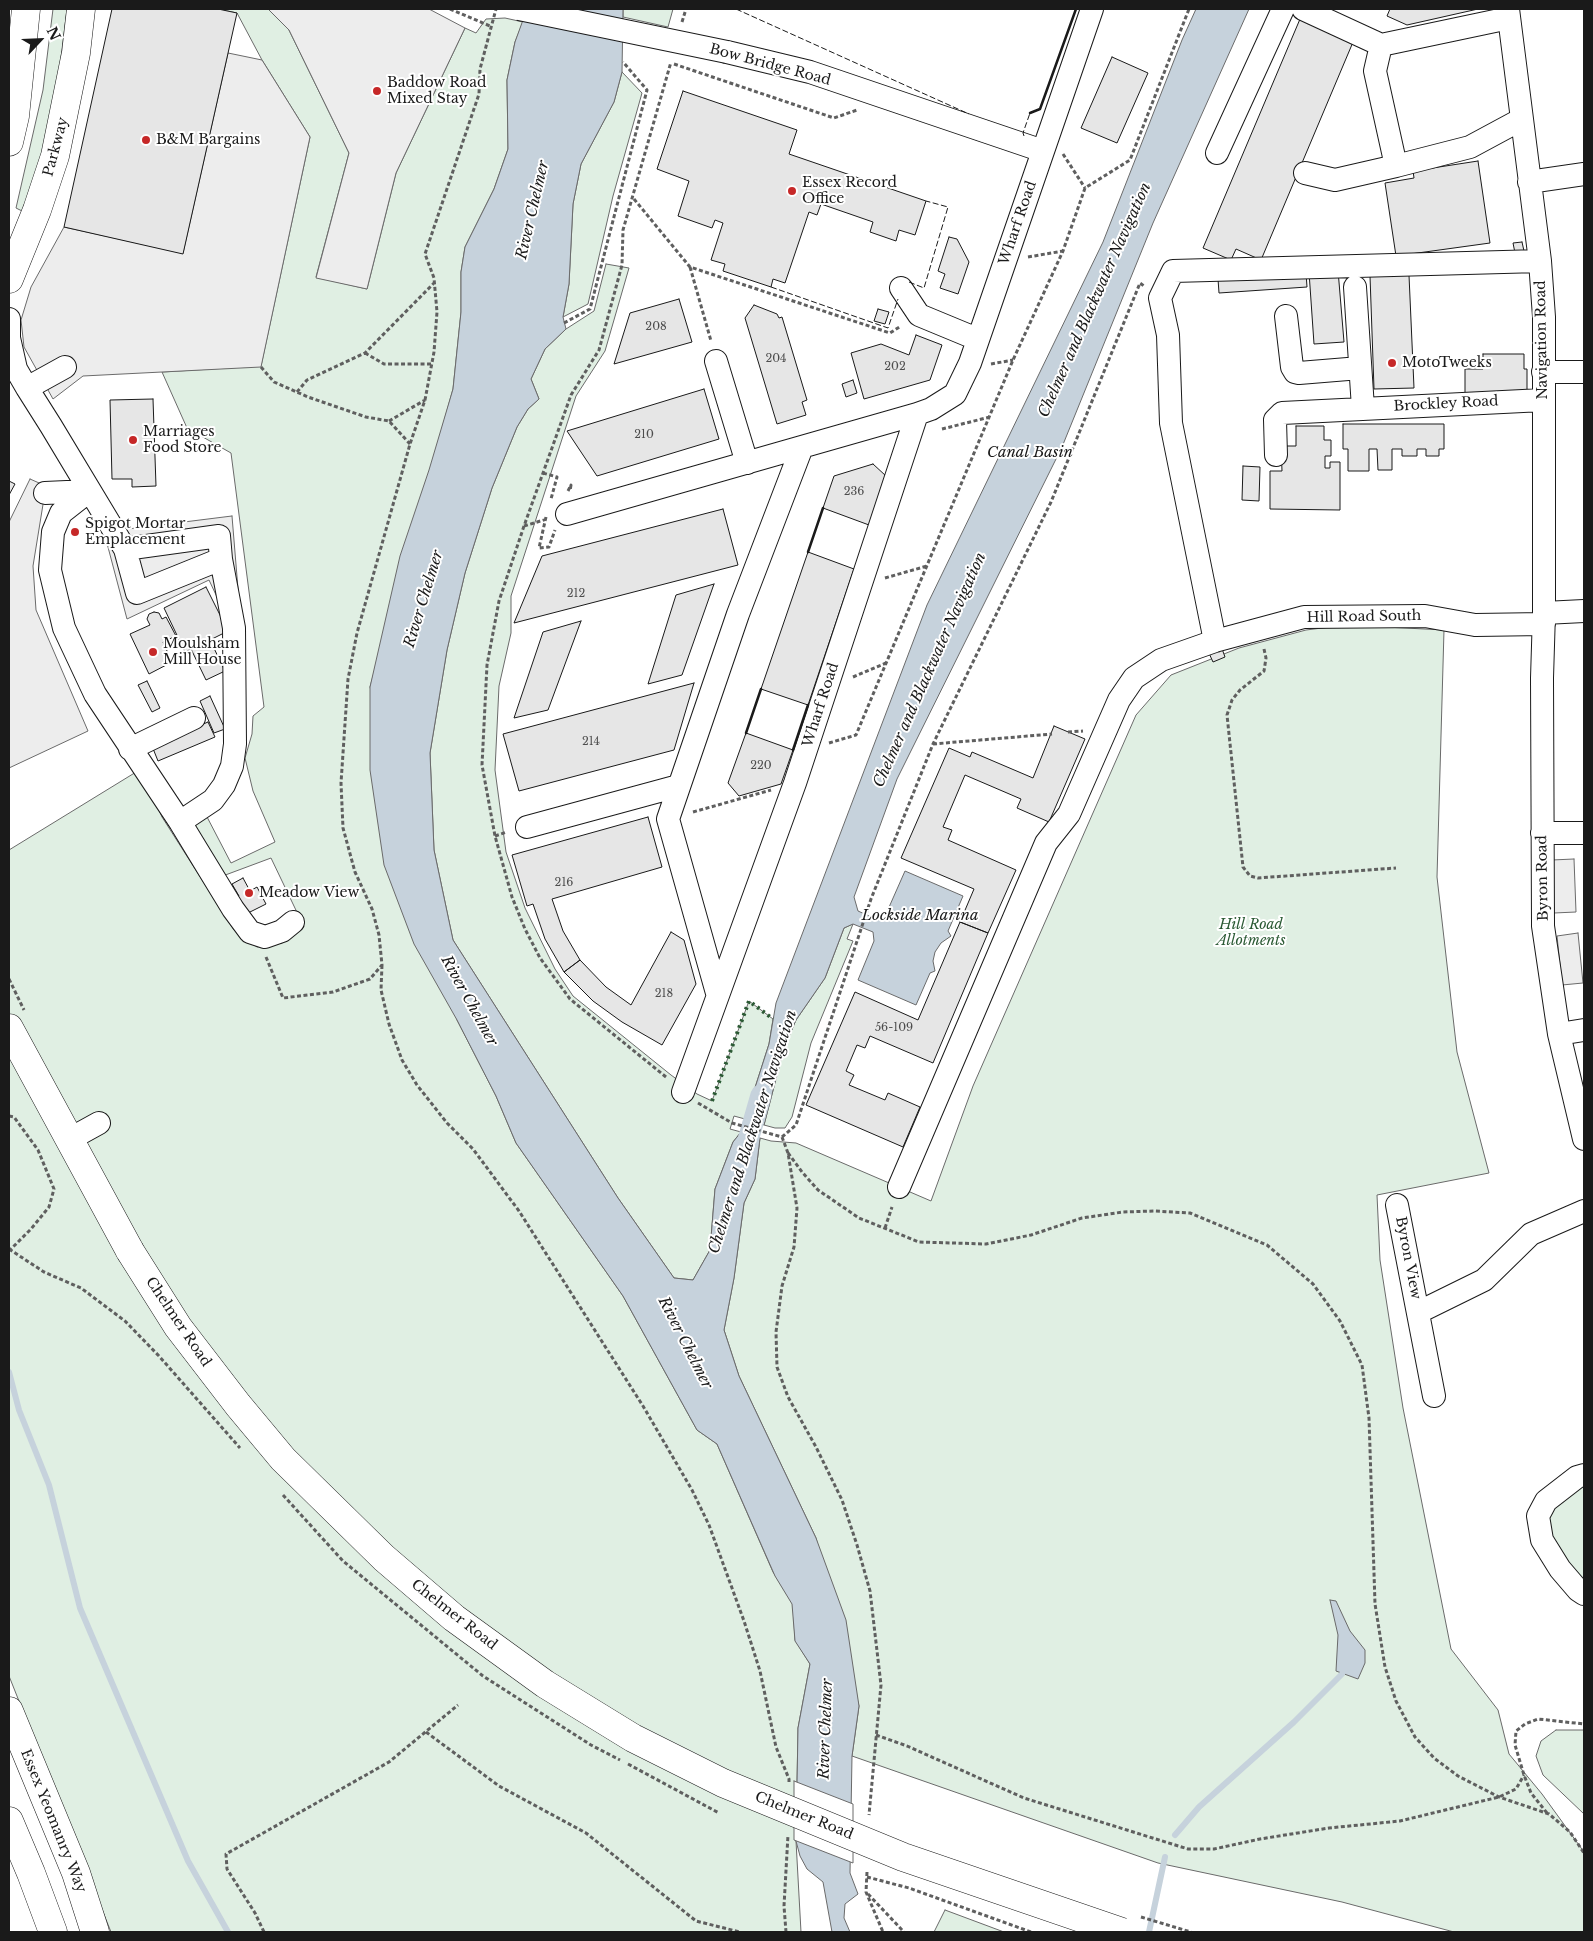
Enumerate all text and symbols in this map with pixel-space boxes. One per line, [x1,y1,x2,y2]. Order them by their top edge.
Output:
north arrow [15,15,65,65]
text: N [43,24,65,43]
street label: Bow Bridge Road [708,41,832,89]
place label: Baddow Road Mixed Stay [387,75,486,108]
marker: Baddow Road Mixed Stay [371,85,383,97]
street label: Parkway [40,116,72,178]
place label: B&M Bargains [156,132,260,148]
marker: B&M Bargains [140,134,152,146]
water label: River Chelmer [513,159,553,261]
place label: Essex Record Office [802,175,897,208]
street label: Wharf Road [996,179,1040,267]
water label: Chelmer and Blackwater Navigation [1035,180,1155,420]
marker: Essex Record Office [786,185,798,197]
street label: Navigation Road [1533,280,1551,400]
house number: 208 [645,320,667,334]
house number: 204 [765,352,787,366]
place label: MotoTweeks [1402,355,1492,371]
marker: MotoTweeks [1386,357,1398,369]
house number: 202 [884,360,906,374]
street label: Brockley Road [1393,393,1499,415]
place label: Marriages Food Store [143,424,222,457]
house number: 210 [634,428,654,442]
marker: Marriages Food Store [127,434,139,446]
water label: Canal Basin [987,444,1073,462]
house number: 236 [844,485,864,499]
place label: Spigot Mortar Emplacement [85,516,186,548]
marker: Spigot Mortar Emplacement [69,526,81,538]
water label: River Chelmer [401,548,447,650]
water label: Chelmer and Blackwater Navigation [870,550,990,790]
house number: 212 [567,587,585,601]
street label: Hill Road South [1307,608,1421,626]
place label: Moulsham Mill House [163,636,242,669]
marker: Moulsham Mill House [147,646,159,658]
street label: Wharf Road [799,661,843,749]
house number: 214 [582,735,600,749]
house number: 220 [750,759,772,773]
street label: Byron Road [1534,835,1552,921]
house number: 216 [555,876,573,890]
place label: Meadow View [259,885,359,901]
marker: Meadow View [243,887,255,899]
water label: Lockside Marina [862,907,978,925]
park label: Hill Road Allotments [1216,917,1286,950]
water label: River Chelmer [437,953,501,1049]
house number: 218 [655,987,673,1001]
water label: Chelmer and Blackwater Navigation [705,1008,801,1256]
house number: 56-109 [875,1021,913,1035]
street label: Byron View [1392,1215,1424,1301]
street label: Chelmer Road [142,1274,214,1370]
water label: River Chelmer [654,1294,716,1392]
street label: Chelmer Road [408,1576,500,1654]
water label: River Chelmer [815,1678,837,1780]
street label: Essex Yeomanry Way [17,1747,89,1895]
street label: Chelmer Road [752,1789,856,1843]

